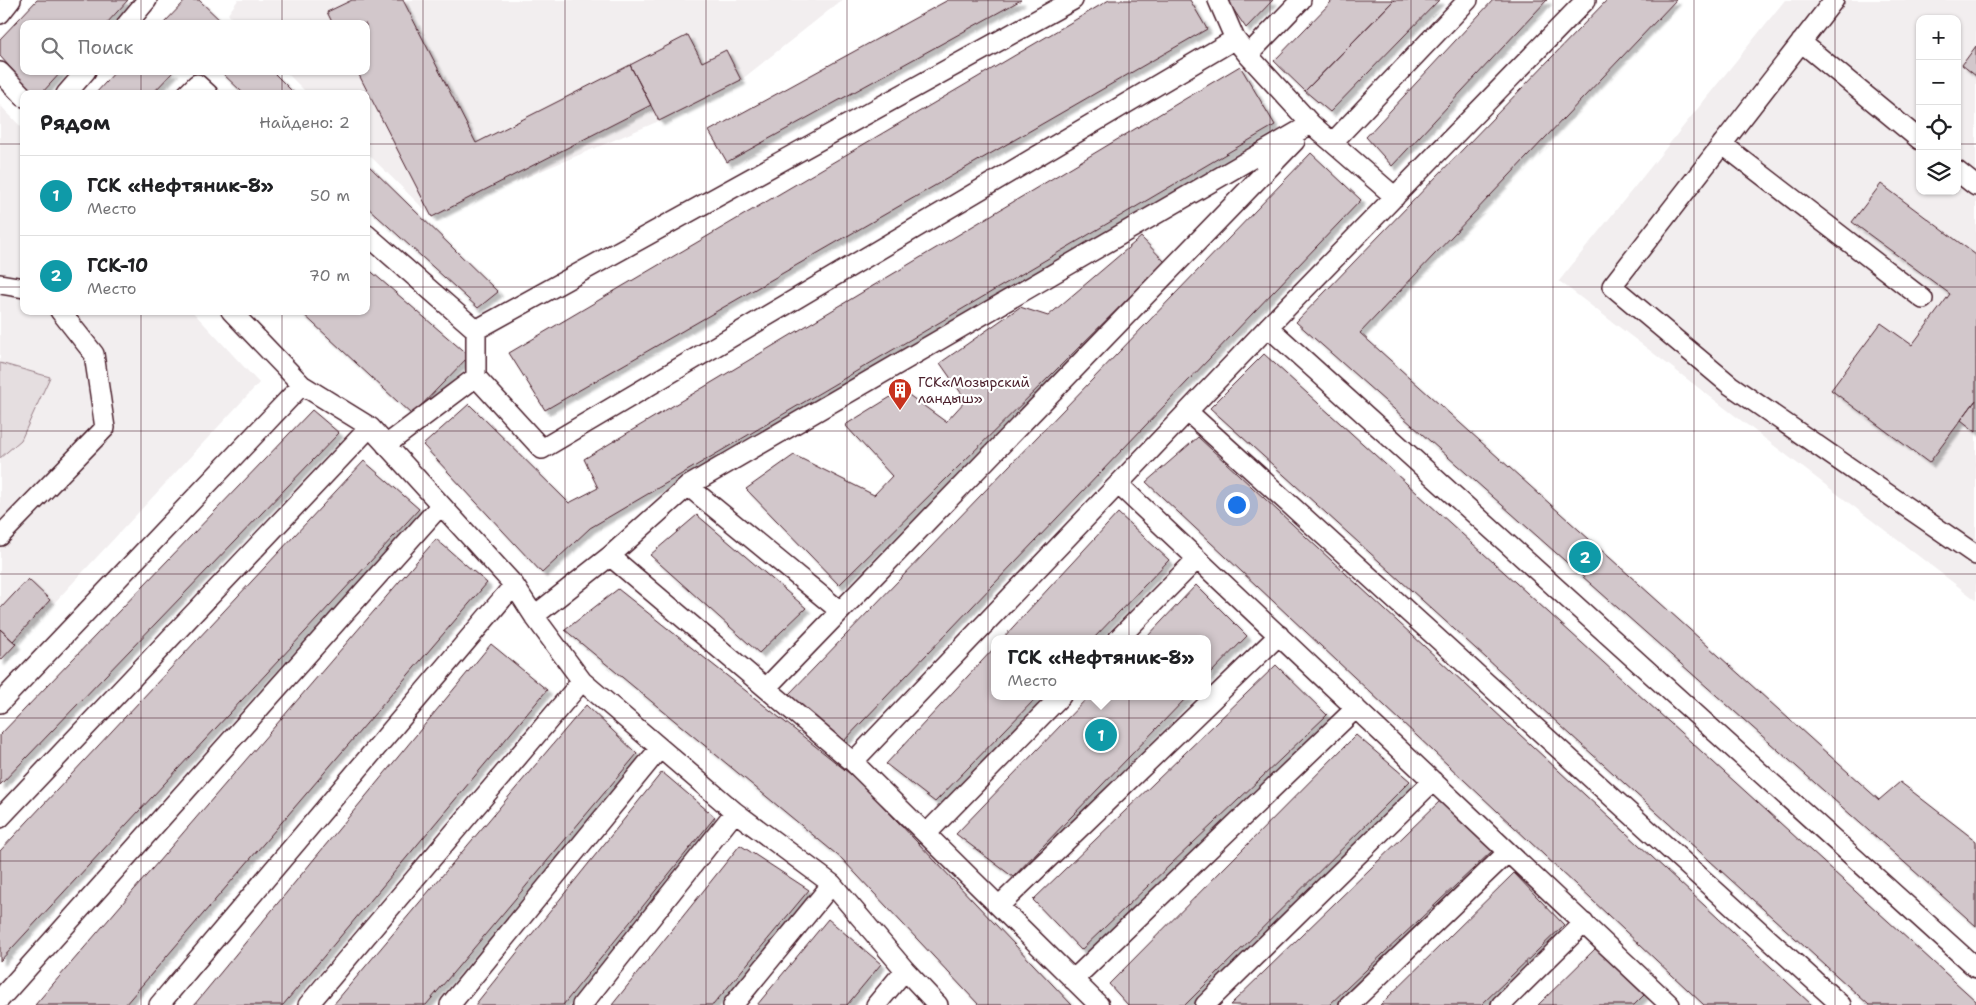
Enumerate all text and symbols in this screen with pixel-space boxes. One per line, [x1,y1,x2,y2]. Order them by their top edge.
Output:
map controls [1916,15,1961,195]
button: + [1916,15,1961,60]
search box [20,20,370,75]
icon: search [38,34,66,62]
text: Поиск [78,35,133,60]
button: − [1916,60,1961,105]
button: locate [1916,105,1961,150]
text: Рядом [40,109,110,137]
text: Найдено: 2 [259,112,350,133]
button: layers [1916,150,1961,195]
text: ГСК «Нефтяник-8» [87,173,274,198]
text: 1 [52,185,60,206]
text: 50 m [310,185,350,206]
text: Место [87,198,137,219]
text: ГСК-10 [87,253,148,278]
text: 2 [50,265,62,286]
text: 70 m [309,265,350,286]
text: Место [87,278,137,299]
place label: ГСК«Мозырский ландыш» [918,373,1030,407]
building icon: ГСК«Мозырский ландыш» [887,377,913,411]
your location [1224,492,1250,518]
pin: 2 [1569,538,1601,576]
popup [991,635,1211,700]
text: ГСК «Нефтяник-8» [1008,645,1194,670]
text: Место [1008,670,1057,691]
pin: 1 [1085,716,1117,754]

